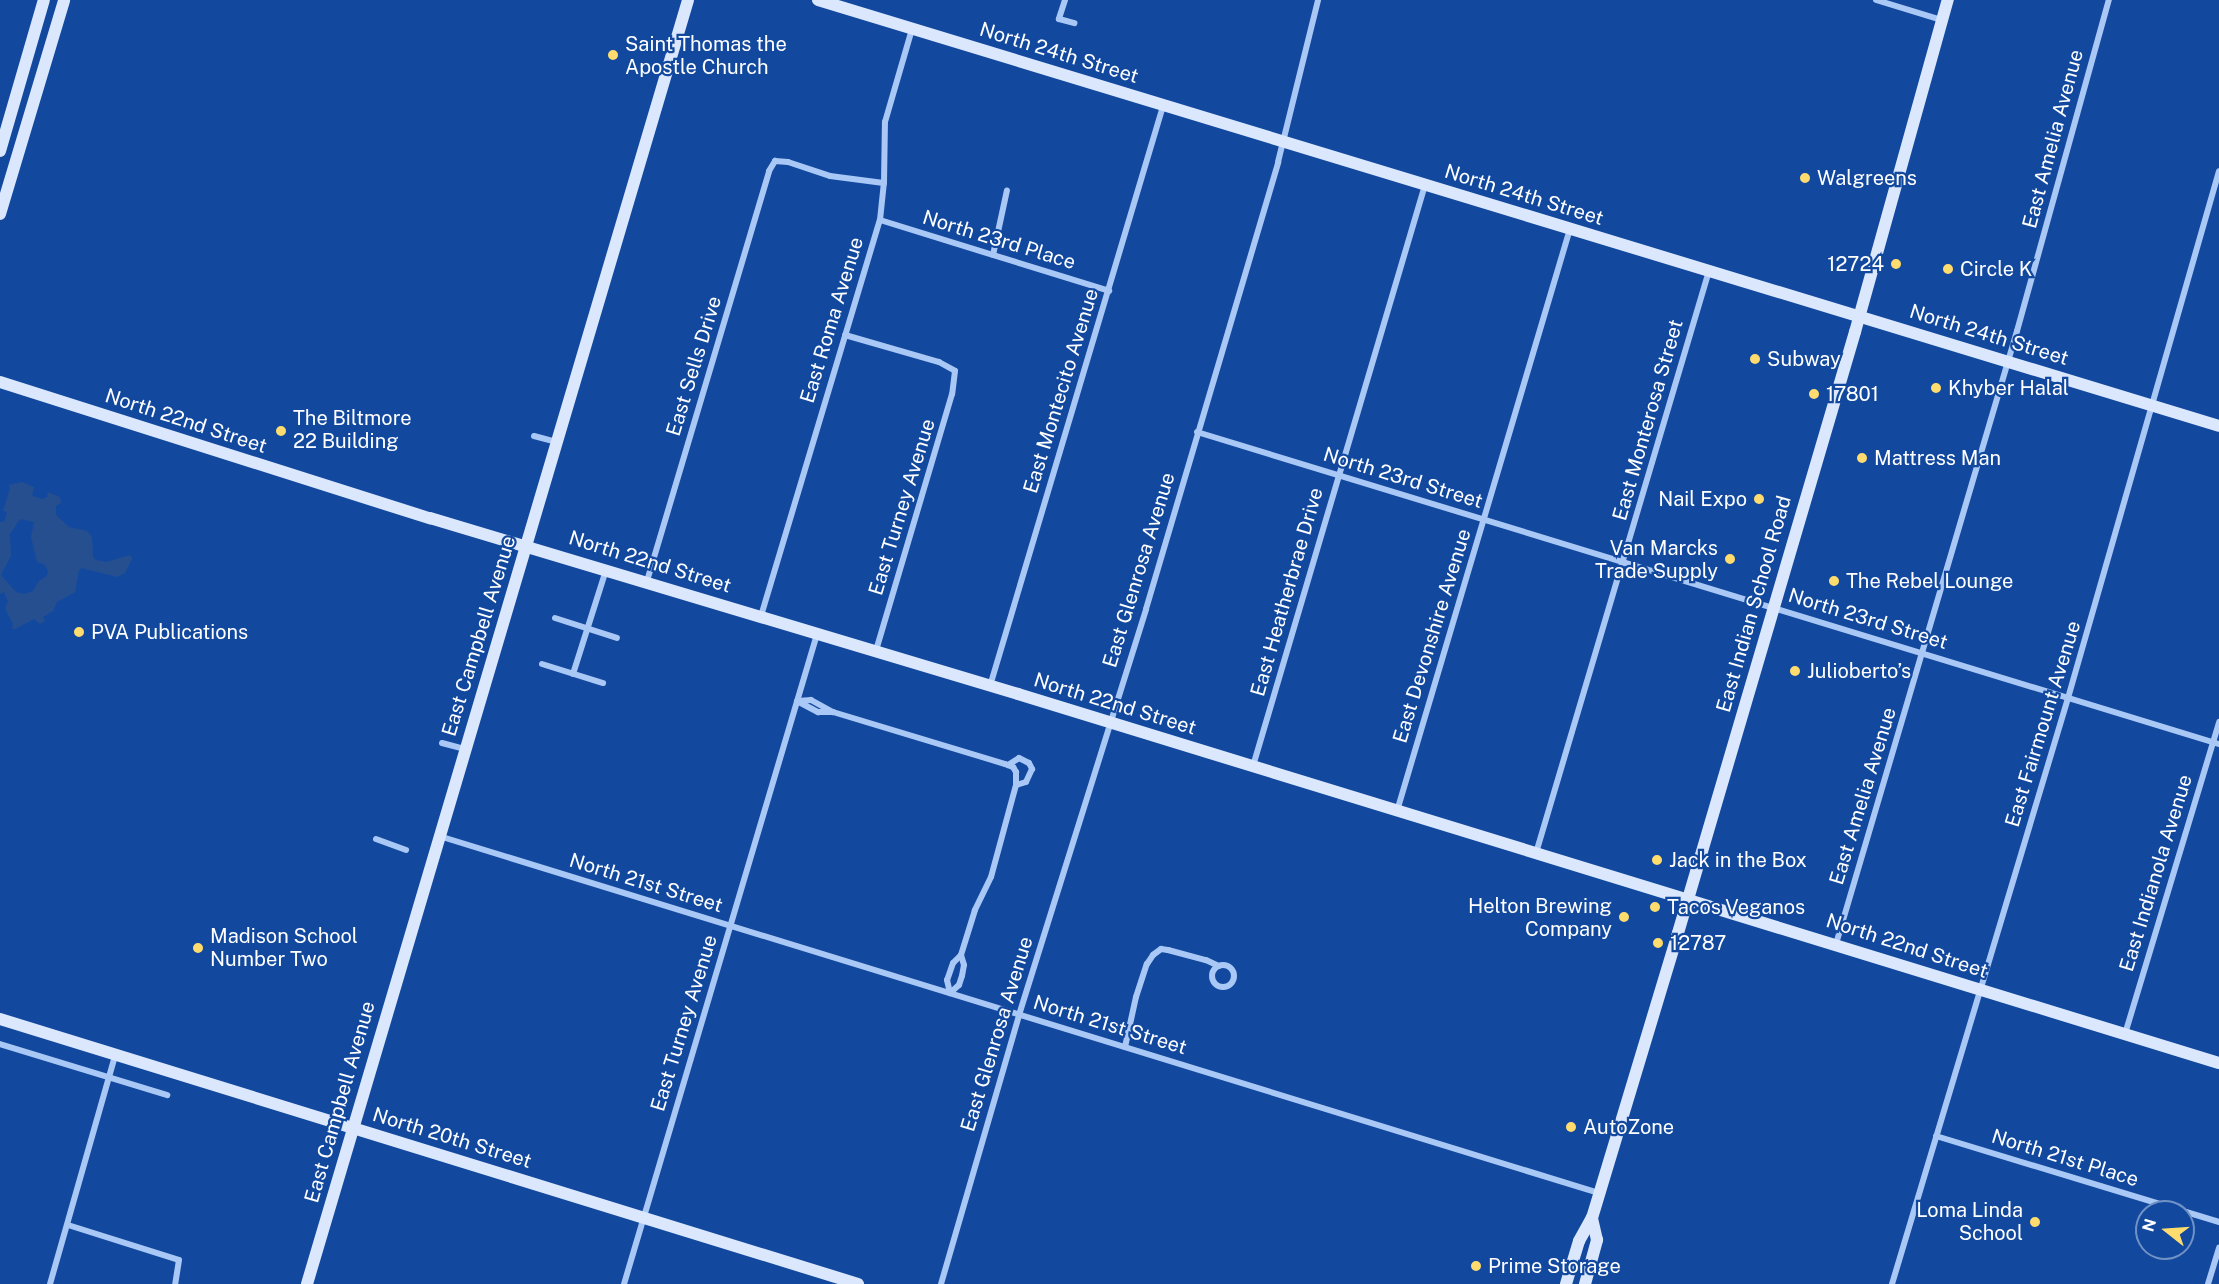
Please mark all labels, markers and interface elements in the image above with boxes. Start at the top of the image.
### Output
street label: North 24th Street [977,17,1141,89]
place label: Saint Thomas the Apostle Church [625,32,787,79]
street label: East Amelia Avenue [2018,47,2088,231]
marker: Saint Thomas the Apostle Church [606,48,620,62]
street label: North 24th Street [1442,159,1606,231]
place label: Walgreens [1817,166,1917,190]
marker: Walgreens [1798,171,1812,185]
street label: North 23rd Place [920,205,1078,275]
street label: East Roma Avenue [795,234,869,406]
place label: 12724 [1827,252,1884,276]
marker: 12724 [1889,257,1903,271]
place label: Circle K [1960,257,2033,281]
marker: Circle K [1941,262,1955,276]
street label: East Montecito Avenue [1018,286,1104,496]
street label: East Sells Drive [661,293,727,439]
street label: North 24th Street [1907,299,2071,371]
street label: East Monterosa Street [1608,317,1688,523]
place label: Subway [1767,347,1841,371]
marker: Subway [1748,352,1762,366]
place label: Khyber Halal [1948,376,2069,400]
marker: Khyber Halal [1929,381,1943,395]
place label: 17801 [1826,382,1879,406]
street label: North 22nd Street [102,384,270,458]
marker: 17801 [1807,387,1821,401]
place label: The Biltmore 22 Building [293,407,412,454]
street label: East Turney Avenue [864,416,940,598]
marker: The Biltmore 22 Building [274,424,288,438]
street label: North 23rd Street [1320,442,1486,514]
place label: Mattress Man [1874,446,2001,470]
marker: Mattress Man [1855,451,1869,465]
street label: East Glenrosa Avenue [1098,470,1180,670]
street label: East Heatherbrae Drive [1246,485,1328,699]
place label: Nail Expo [1658,487,1747,511]
marker: Nail Expo [1752,492,1766,506]
street label: East Indian School Road [1712,493,1796,715]
street label: North 22nd Street [566,526,734,598]
street label: East Devonshire Avenue [1388,526,1476,746]
street label: East Campbell Avenue [437,533,521,739]
place label: Van Marcks Trade Supply [1595,536,1718,583]
marker: Van Marcks Trade Supply [1723,552,1737,566]
place label: The Rebel Lounge [1846,569,2013,593]
marker: The Rebel Lounge [1827,574,1841,588]
street label: North 23rd Street [1785,583,1951,655]
street label: East Fairmount Avenue [2000,618,2086,830]
place label: PVA Publications [91,620,248,644]
marker: PVA Publications [72,625,86,639]
place label: Julioberto’s [1807,659,1911,683]
marker: Julioberto’s [1788,664,1802,678]
street label: North 22nd Street [1031,668,1199,740]
street label: East Amelia Avenue [1825,704,1901,888]
street label: East Indianola Avenue [2115,772,2197,974]
street label: North 21st Street [566,848,726,918]
place label: Jack in the Box [1669,848,1807,872]
marker: Jack in the Box [1650,853,1664,867]
place label: Helton Brewing Company [1468,894,1612,941]
place label: Tacos Veganos [1667,895,1806,919]
marker: Tacos Veganos [1648,900,1662,914]
street label: North 22nd Street [1823,909,1991,983]
marker: Helton Brewing Company [1617,910,1631,924]
place label: Madison School Number Two [210,924,358,971]
place label: 12787 [1670,931,1726,955]
street label: East Turney Avenue [646,932,722,1114]
street label: East Glenrosa Avenue [956,934,1038,1134]
marker: 12787 [1651,936,1665,950]
marker: Madison School Number Two [191,941,205,955]
street label: North 21st Street [1030,990,1190,1060]
street label: East Campbell Avenue [300,999,380,1205]
street label: North 20th Street [370,1102,534,1174]
place label: AutoZone [1583,1115,1674,1139]
marker: AutoZone [1564,1120,1578,1134]
street label: North 21st Place [1989,1124,2141,1192]
place label: Loma Linda School [1916,1198,2023,1245]
north arrow [2135,1200,2195,1260]
marker: Loma Linda School [2028,1215,2042,1229]
text: N [2138,1216,2160,1234]
place label: Prime Storage [1488,1254,1621,1278]
marker: Prime Storage [1469,1259,1483,1273]

